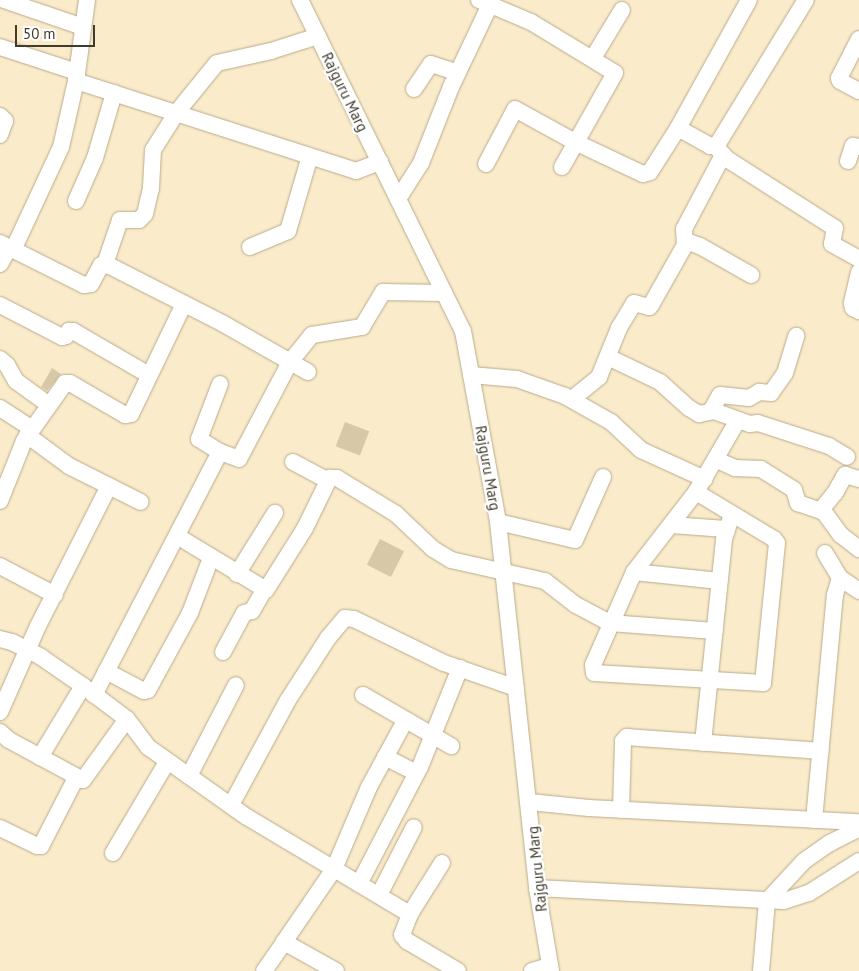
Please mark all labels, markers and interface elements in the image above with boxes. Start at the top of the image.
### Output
scale bar [18,15,98,47]
text: 50 m [23,24,56,43]
street label: Rajguru Marg [318,49,372,135]
street label: Rajguru Marg [472,424,504,512]
street label: Rajguru Marg [524,825,550,913]

